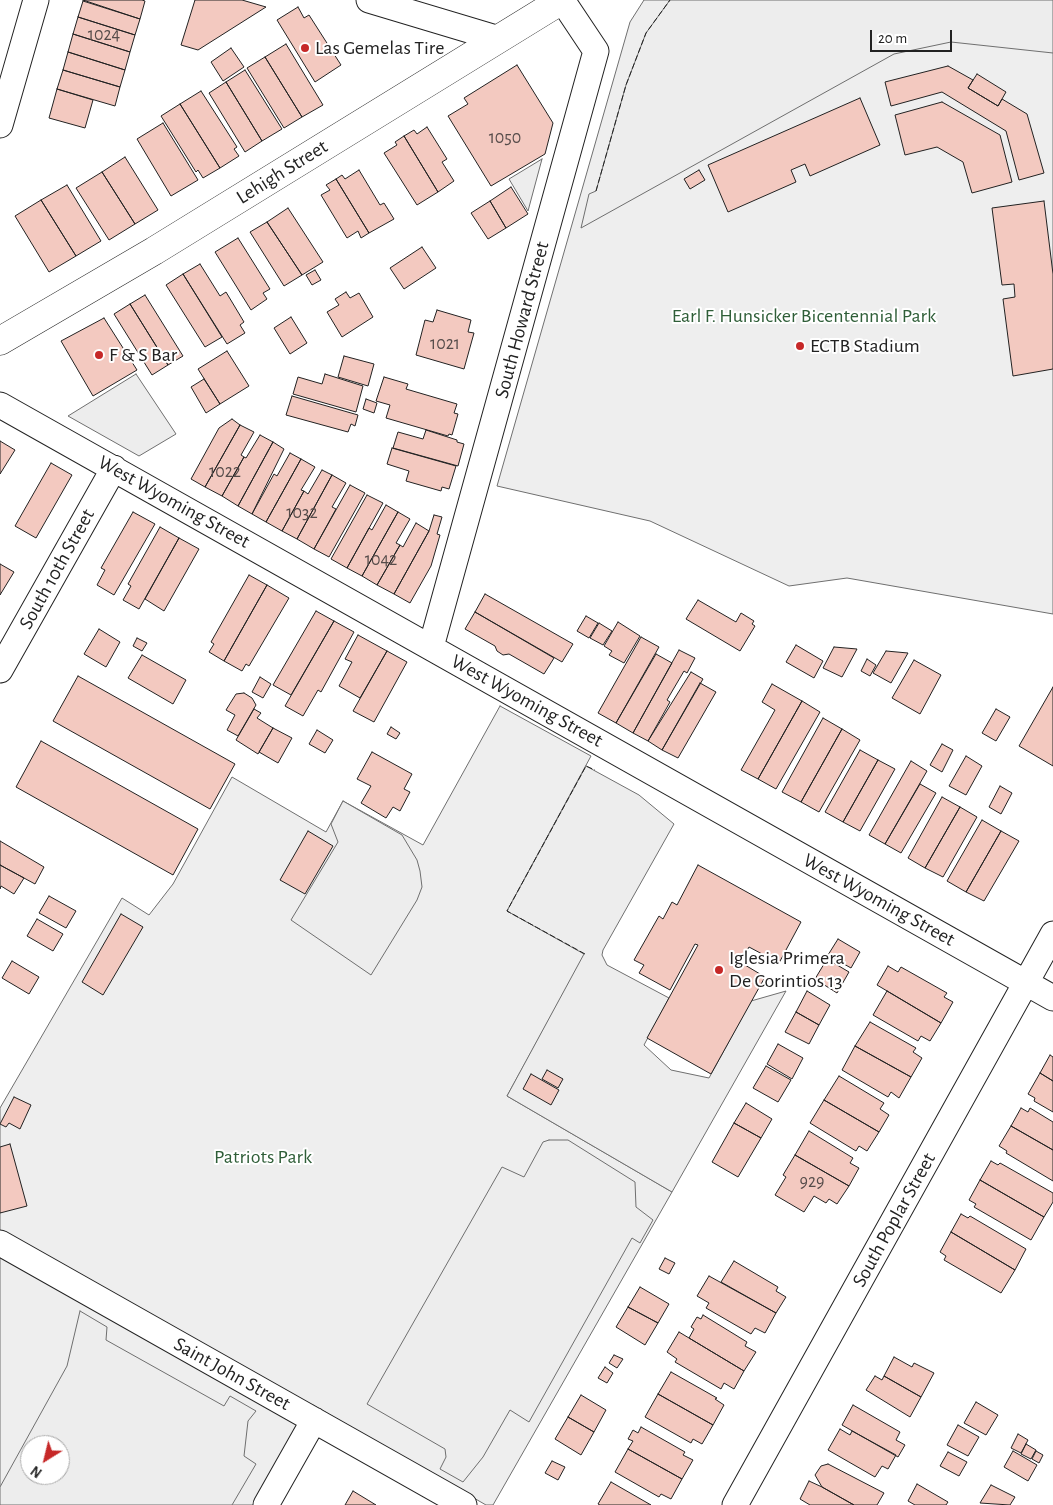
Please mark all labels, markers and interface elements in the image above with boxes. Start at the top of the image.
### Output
scale bar [873,20,956,52]
house number: 1024 [88,24,120,46]
text: 20 m [878,31,907,46]
place label: Las Gemelas Tire [315,36,444,60]
marker: Las Gemelas Tire [299,42,311,54]
house number: 1050 [489,127,521,149]
street label: Lehigh Street [232,135,332,209]
street label: South Howard Street [490,239,554,401]
park label: Earl F. Hunsicker Bicentennial Park [672,304,936,328]
house number: 1021 [430,333,460,355]
place label: ECTB Stadium [810,334,920,358]
marker: ECTB Stadium [794,340,806,352]
place label: F & S Bar [109,343,177,367]
marker: F & S Bar [93,349,105,361]
street label: West Wyoming Street [94,450,254,554]
house number: 1022 [209,461,241,483]
house number: 1032 [286,502,318,524]
street label: South 10th Street [14,505,100,633]
house number: 1042 [365,549,397,571]
street label: West Wyoming Street [447,649,607,753]
street label: West Wyoming Street [799,848,959,952]
place label: Iglesia Primera De Corintios 13 [729,946,845,993]
marker: Iglesia Primera De Corintios 13 [713,964,725,976]
park label: Patriots Park [214,1145,312,1169]
street label: South Poplar Street [847,1149,941,1291]
house number: 929 [799,1171,825,1193]
street label: Saint John Street [169,1332,295,1416]
north arrow [20,1435,70,1485]
text: N [29,1463,45,1480]

